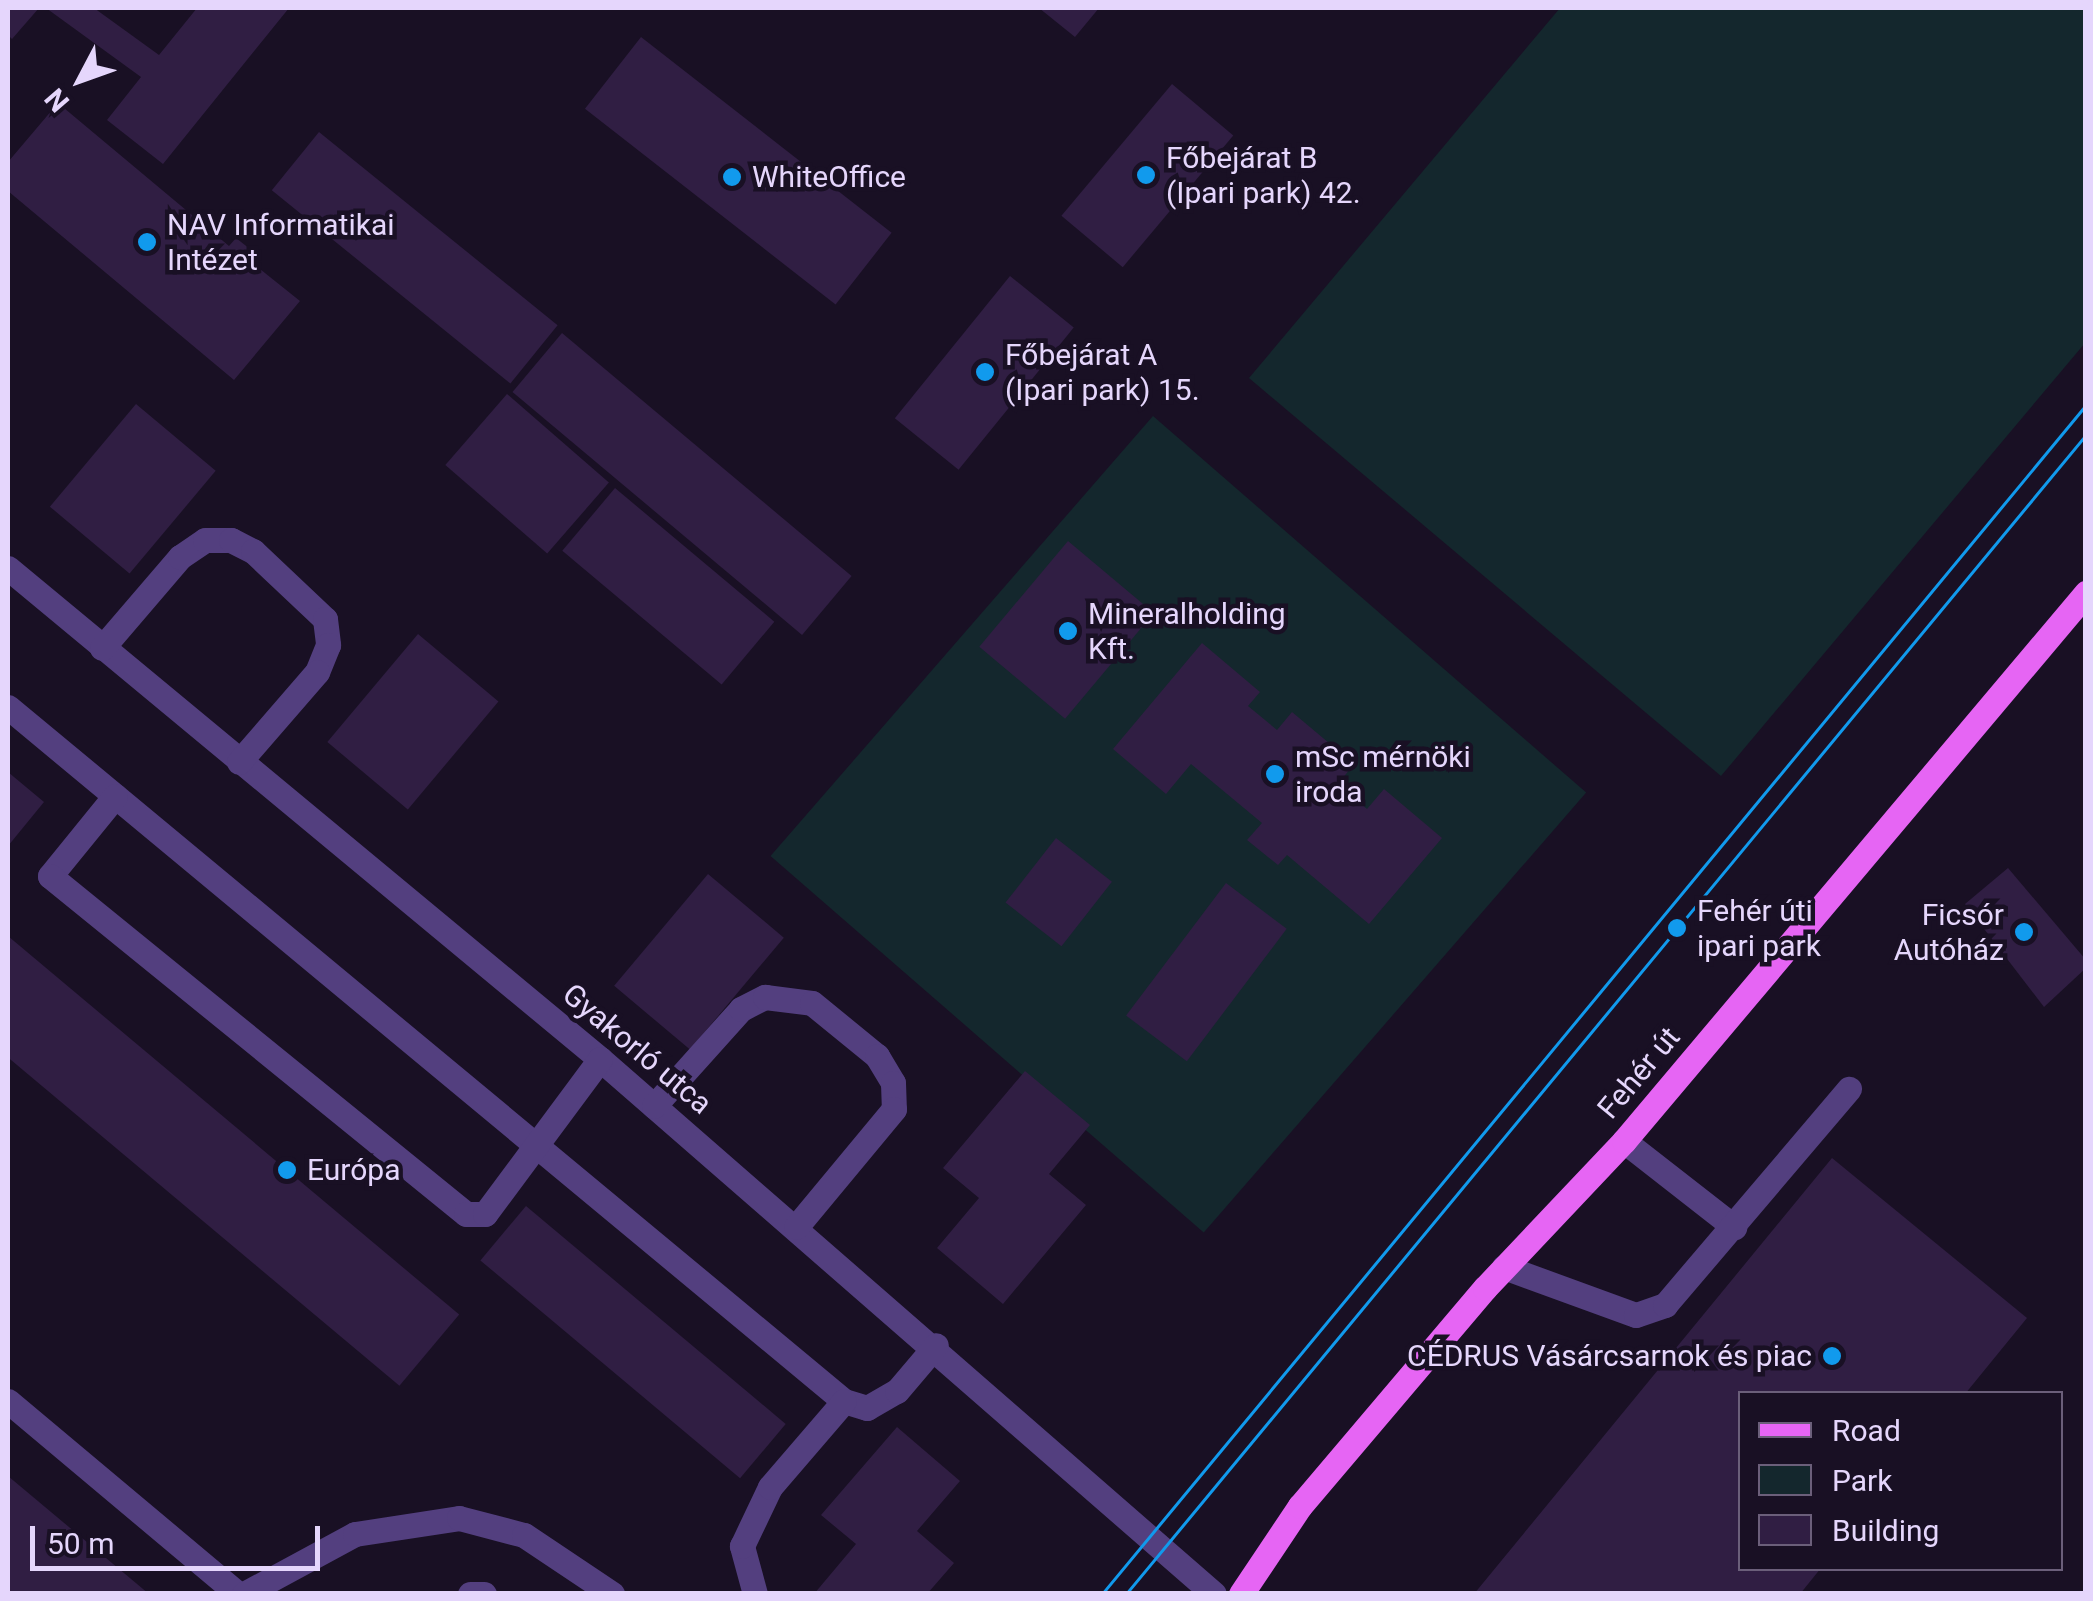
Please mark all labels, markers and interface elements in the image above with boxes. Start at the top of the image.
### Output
north arrow [30,30,130,130]
text: N [38,82,76,118]
place label: Főbejárat B (Ipari park) 42. [1166,140,1361,210]
place label: WhiteOffice [752,159,906,195]
marker: Főbejárat B (Ipari park) 42. [1135,164,1157,186]
marker: WhiteOffice [721,166,743,188]
place label: NAV Informatikai Intézet [167,207,394,278]
marker: NAV Informatikai Intézet [136,231,158,253]
place label: Főbejárat A (Ipari park) 15. [1005,337,1200,408]
marker: Főbejárat A (Ipari park) 15. [974,361,996,383]
place label: Mineralholding Kft. [1088,596,1286,666]
marker: Mineralholding Kft. [1057,620,1079,642]
place label: mSc mérnöki iroda [1295,739,1471,810]
marker: mSc mérnöki iroda [1264,763,1286,785]
place label: Fehér úti ipari park [1697,893,1821,964]
place label: Ficsór Autóház [1894,897,2004,968]
marker: Fehér úti ipari park [1666,917,1688,939]
marker: Ficsór Autóház [2013,921,2035,943]
street label: Gyakorló utca [555,976,719,1122]
street label: Fehér út [1590,1020,1688,1126]
place label: Európa [307,1152,400,1188]
marker: Európa [276,1159,298,1181]
place label: CÉDRUS Vásárcsarnok és piac [1407,1338,1812,1374]
marker: CÉDRUS Vásárcsarnok és piac [1821,1345,1843,1367]
legend [1738,1391,2063,1571]
text: Road [1832,1413,1901,1448]
text: Park [1832,1463,1892,1498]
scale bar [35,1506,325,1568]
text: Building [1832,1513,1939,1548]
text: 50 m [47,1526,114,1561]

